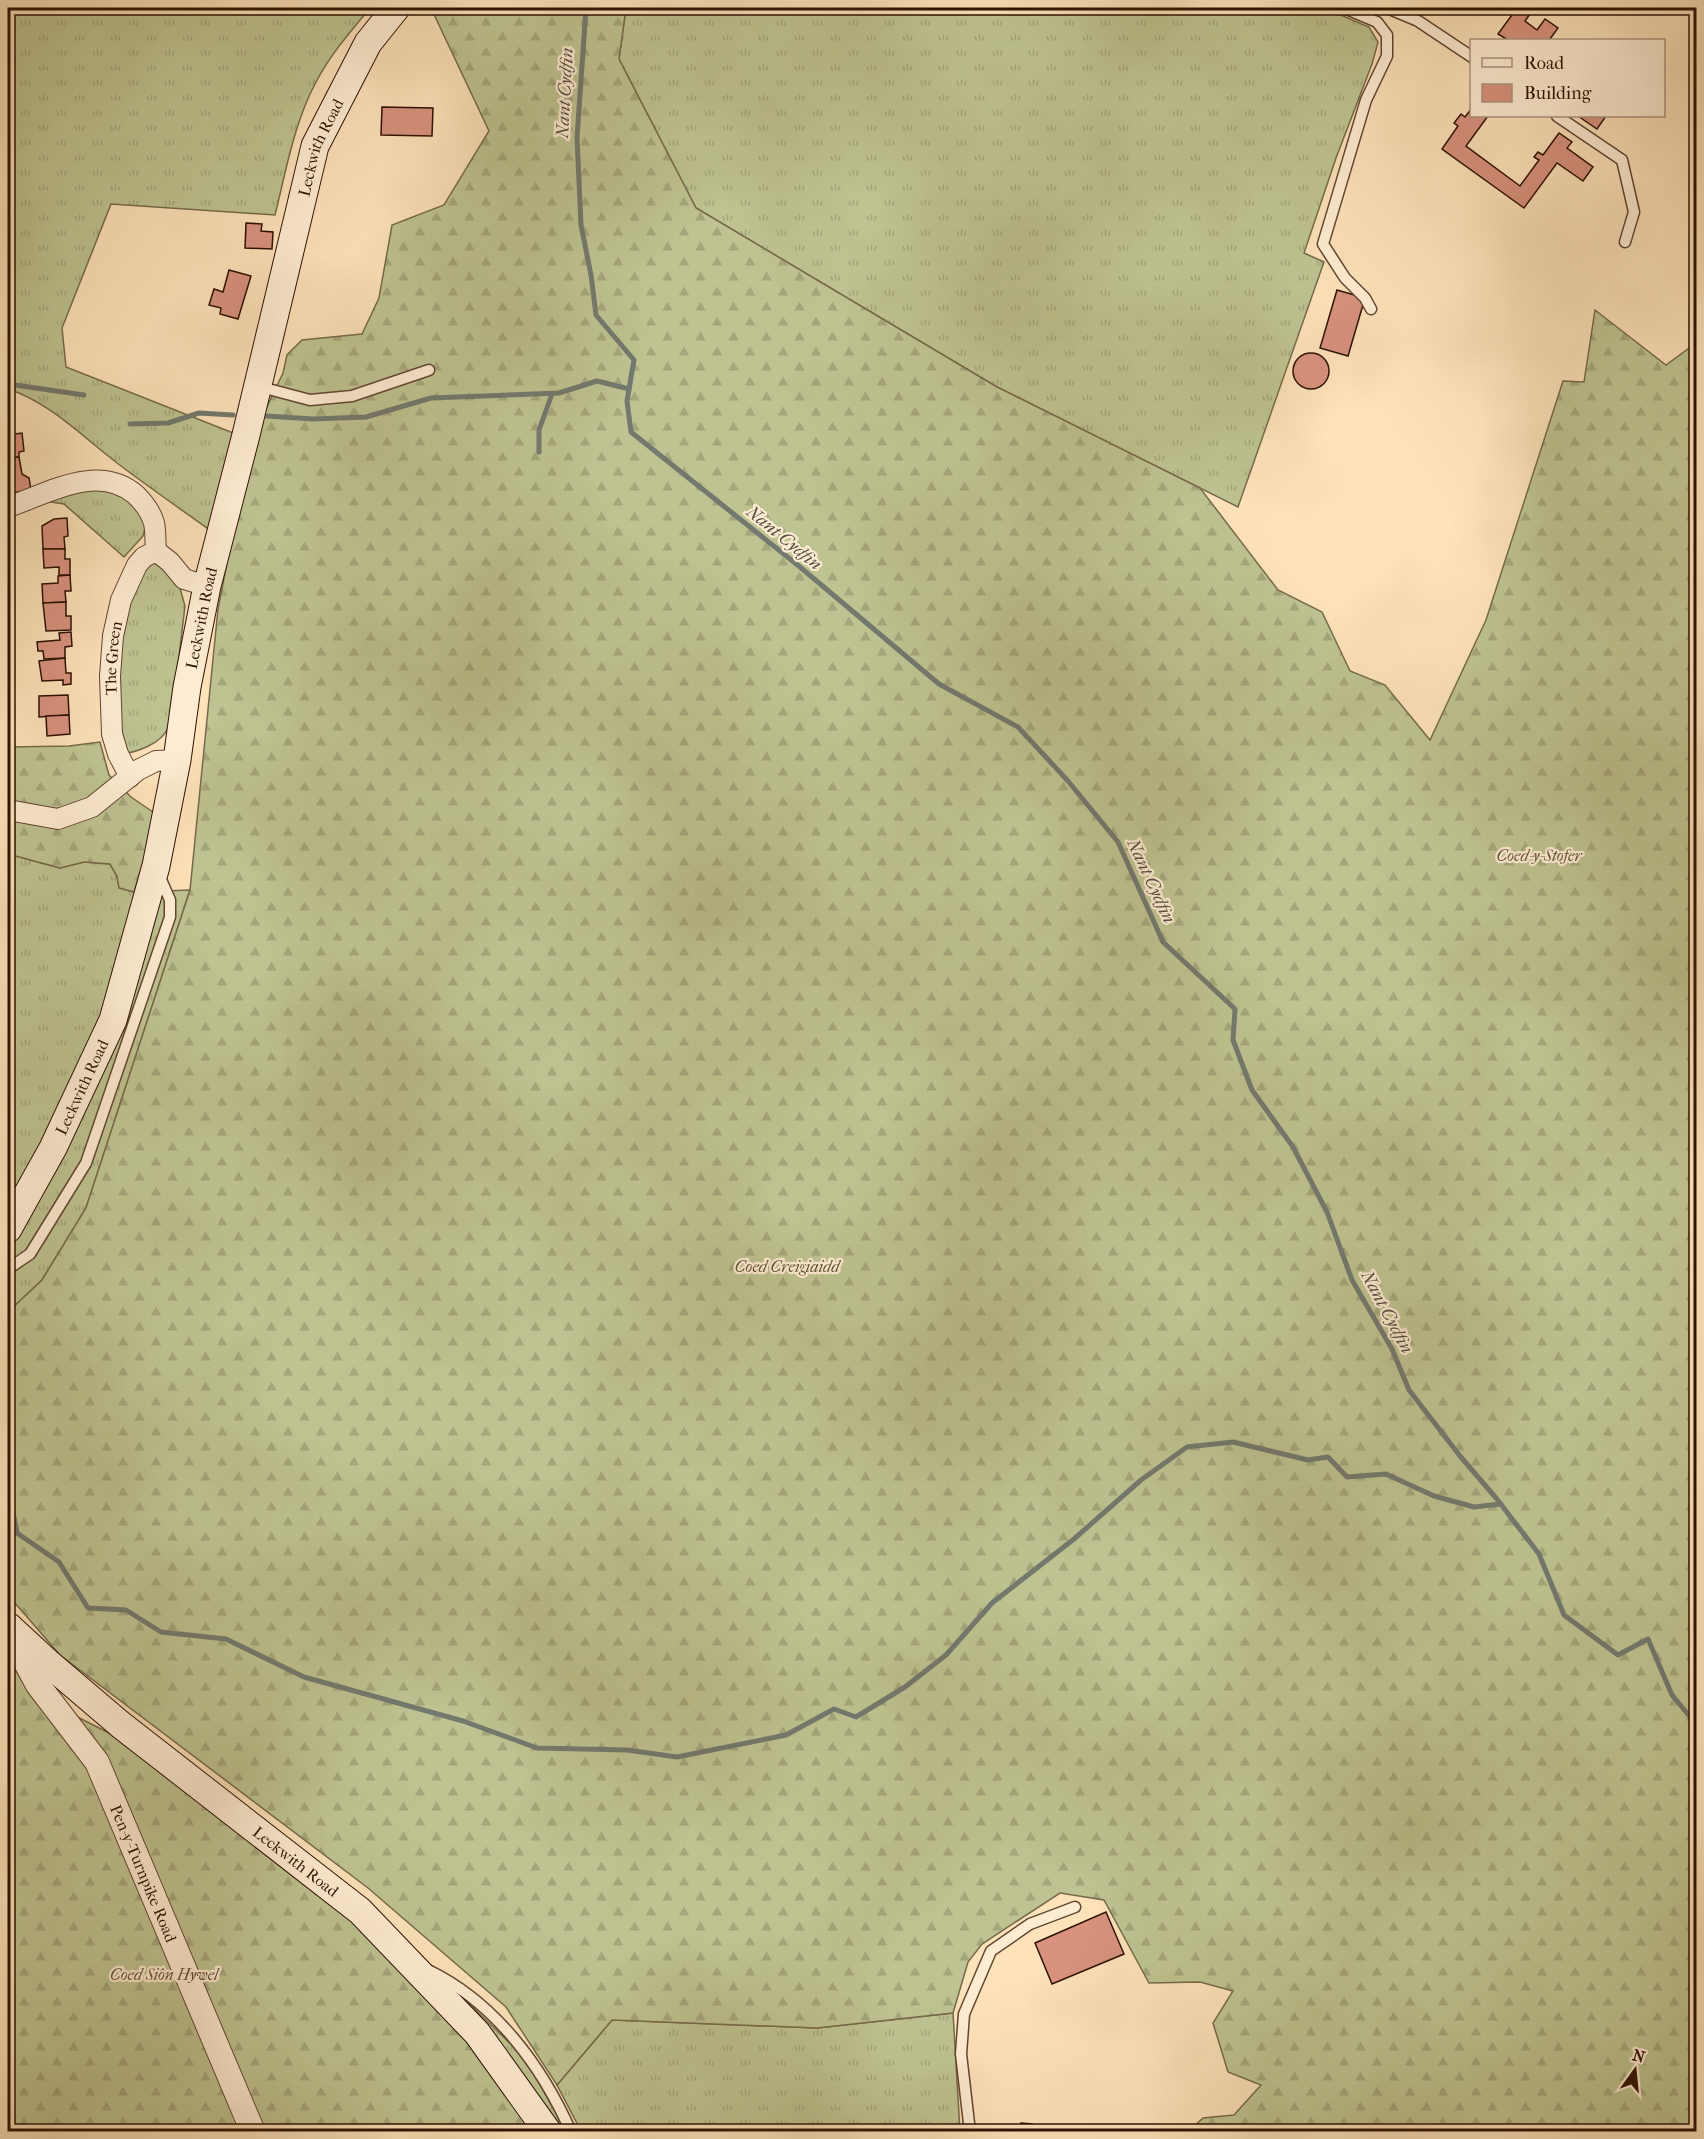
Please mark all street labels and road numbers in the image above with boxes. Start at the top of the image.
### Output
street label: Leckwith Road [294,95,347,198]
street label: Leckwith Road [181,565,221,670]
street label: The Green [100,618,126,695]
street label: Leckwith Road [51,1036,112,1138]
street label: Pen-y-Turnpike Road [107,1802,181,1945]
street label: Leckwith Road [249,1822,343,1901]

